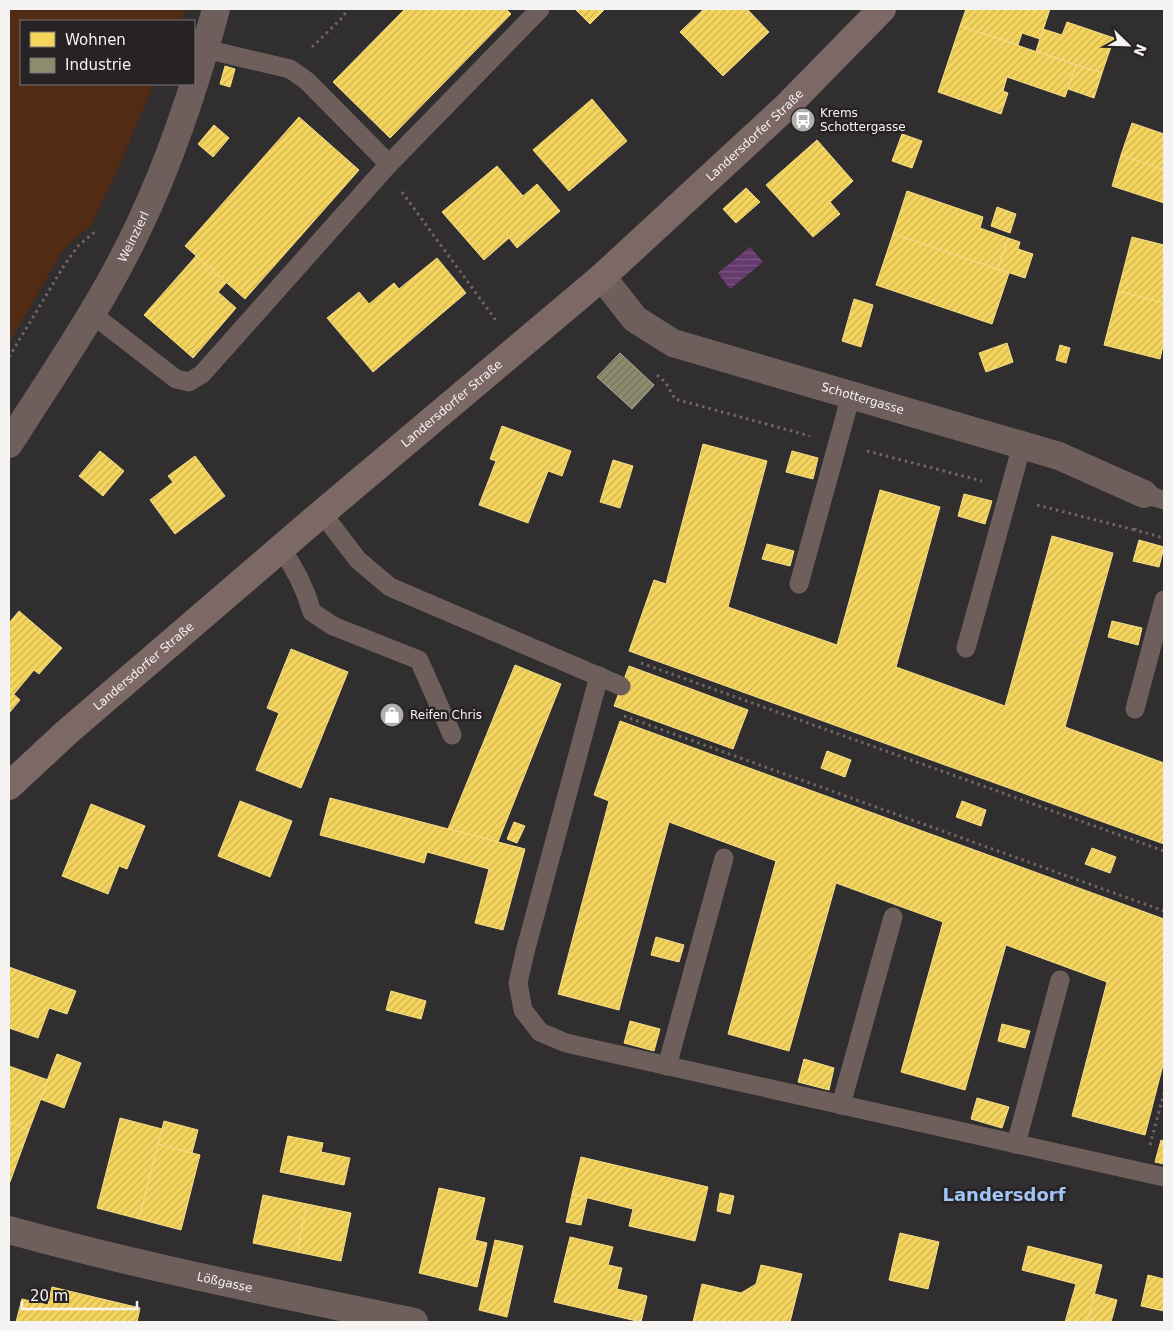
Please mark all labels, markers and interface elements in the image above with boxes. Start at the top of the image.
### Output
legend [20,20,195,85]
north arrow [1103,20,1153,70]
text: Wohnen [65,31,126,49]
text: N [1130,42,1150,59]
text: Industrie [65,56,131,74]
street label: Landersdorfer Straße [703,87,806,184]
place label: Krems Schottergasse [820,106,906,134]
bus stop icon: Krems Schottergasse [790,107,816,133]
street label: Weinzierl [115,209,152,265]
street label: Landersdorfer Straße [398,357,505,450]
street label: Schottergasse [820,380,906,417]
street label: Landersdorfer Straße [90,619,196,713]
shop icon: Reifen Chris [379,702,405,728]
place label: Reifen Chris [410,708,482,722]
district label: Landersdorf [942,1184,1066,1205]
street label: Lößgasse [196,1270,254,1295]
scale bar [22,1278,138,1310]
text: 20 m [30,1287,68,1305]

